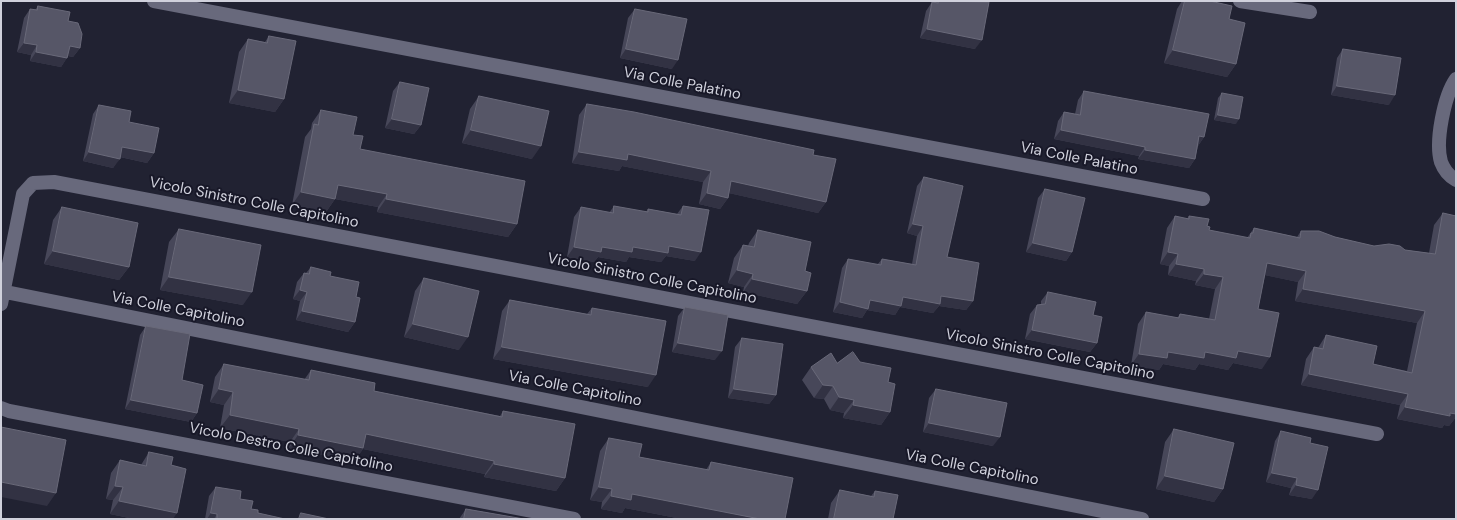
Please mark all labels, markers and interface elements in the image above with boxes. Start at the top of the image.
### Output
street label: Via Colle Palatino [622,64,742,104]
street label: Via Colle Palatino [1019,139,1139,179]
street label: Vicolo Sinistro Colle Capitolino [148,174,360,232]
street label: Vicolo Sinistro Colle Capitolino [546,250,758,308]
street label: Via Colle Capitolino [110,288,246,332]
street label: Vicolo Sinistro Colle Capitolino [944,326,1156,384]
street label: Via Colle Capitolino [507,367,643,411]
street label: Vicolo Destro Colle Capitolino [188,419,394,477]
street label: Via Colle Capitolino [904,446,1040,490]

